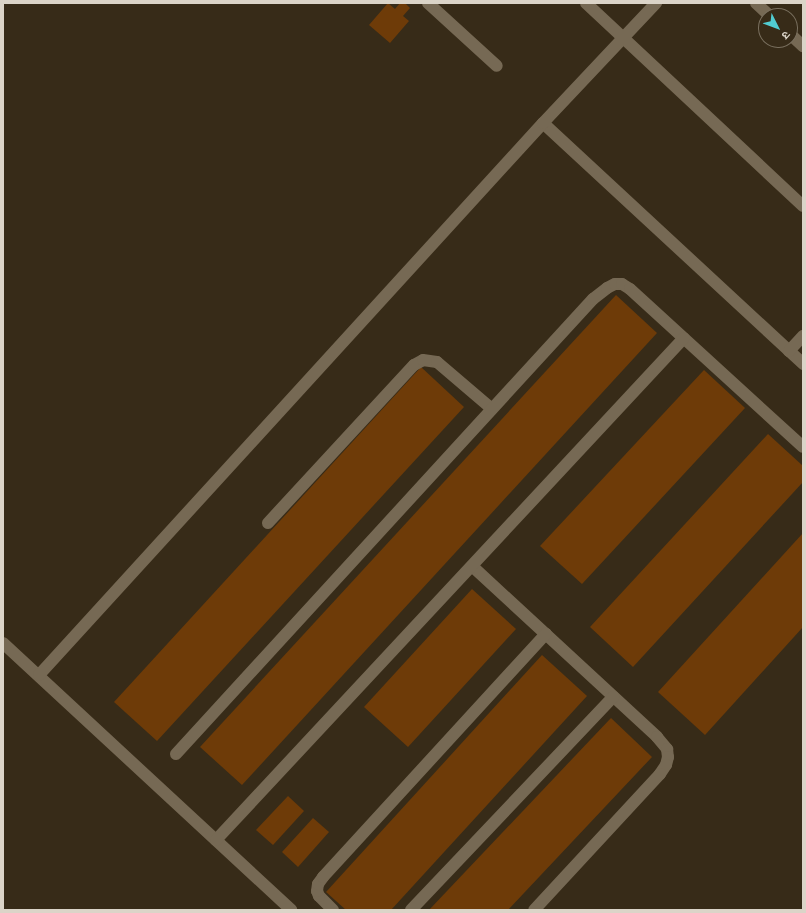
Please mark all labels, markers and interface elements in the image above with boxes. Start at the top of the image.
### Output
north arrow [758,8,798,48]
text: उ [779,28,794,42]

